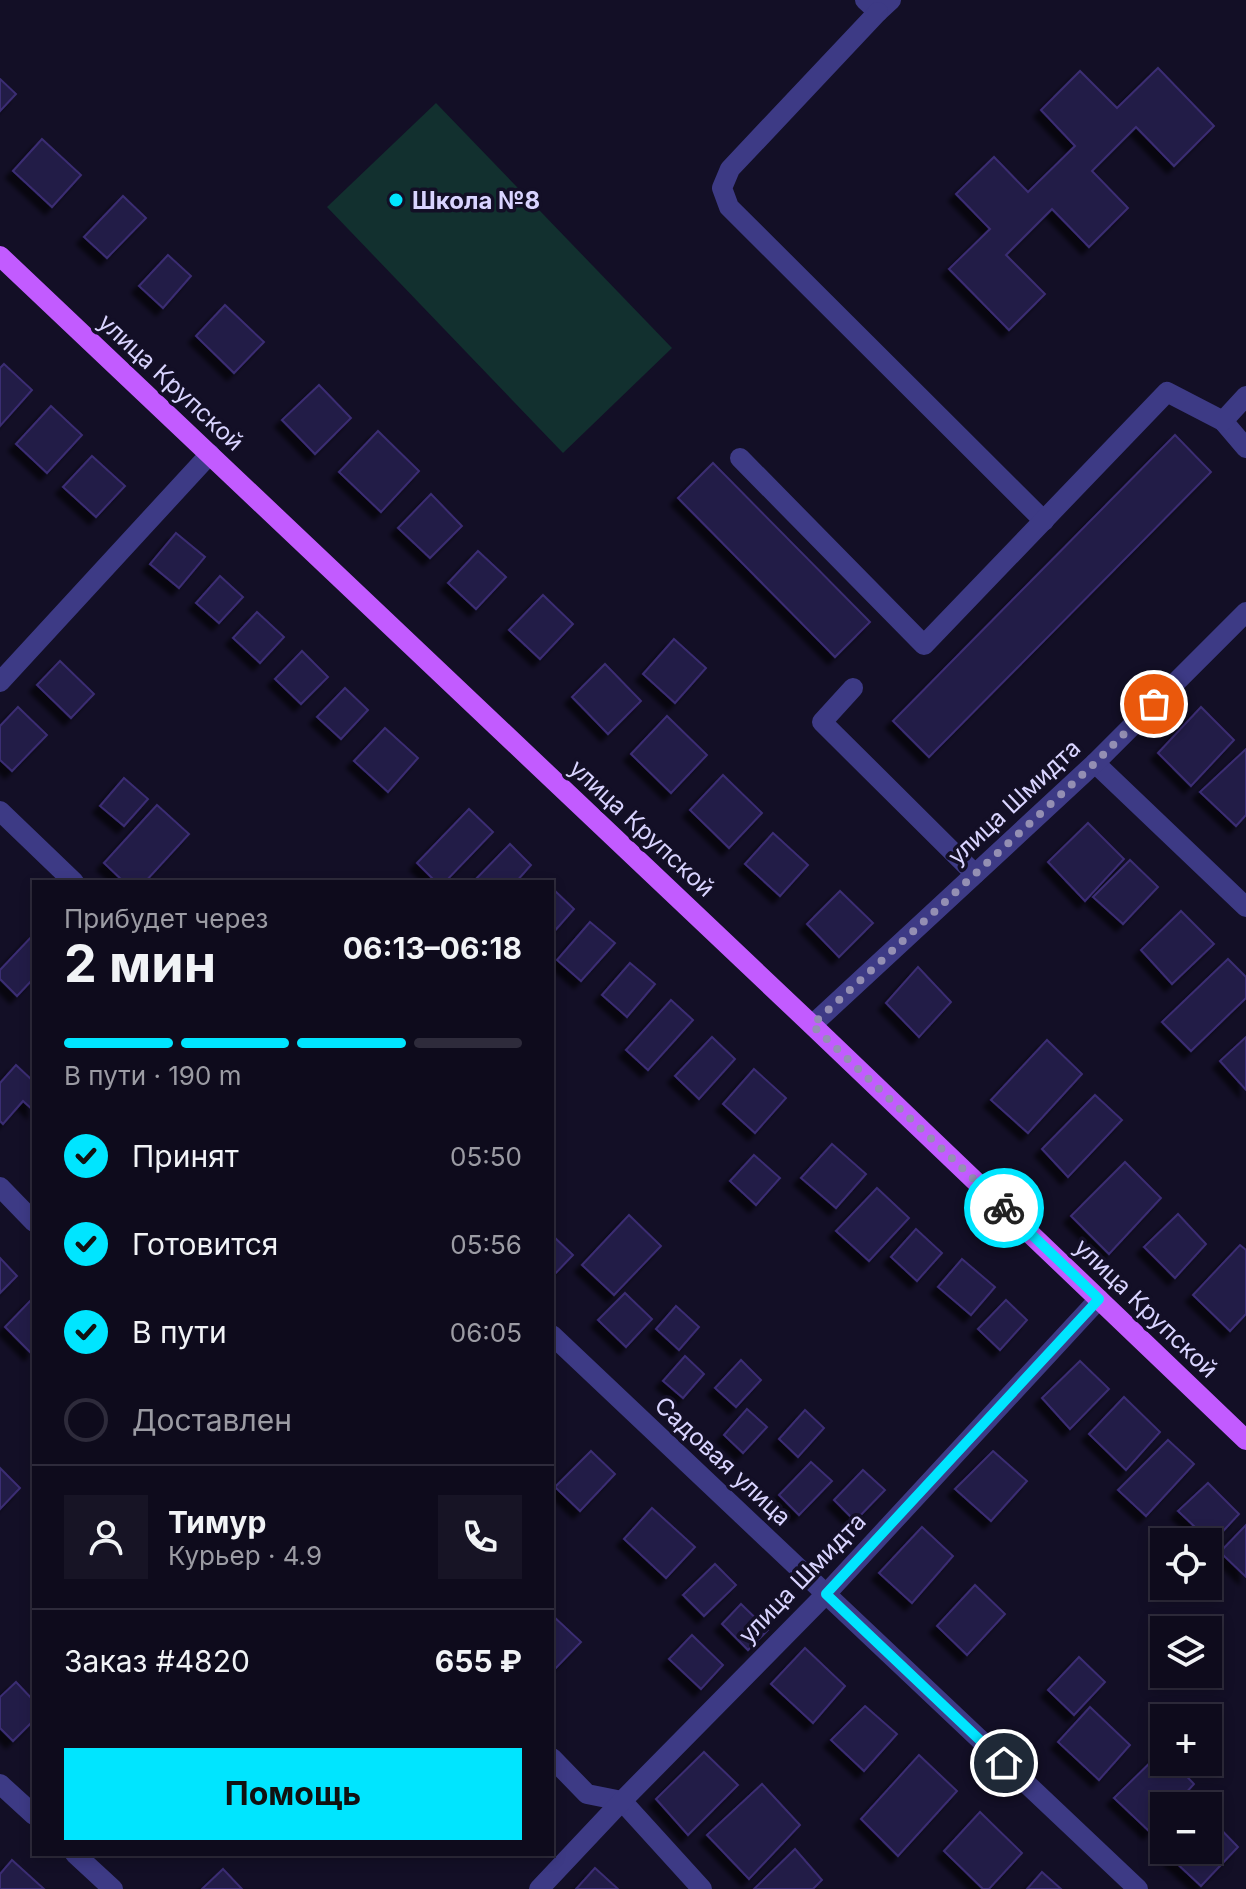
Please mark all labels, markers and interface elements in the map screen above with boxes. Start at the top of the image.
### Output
place label: Школа №8 [412,186,540,215]
marker: Школа №8 [387,191,405,209]
street label: улица Крупской [92,307,250,457]
pin [1120,670,1188,738]
icon: bag [1132,682,1176,726]
street label: улица Шмидта [942,733,1086,871]
street label: улица Крупской [563,753,721,903]
text: Прибудет через [64,903,268,934]
text: 06:13–06:18 [343,930,522,966]
text: 2 мин [64,932,216,995]
text: В пути · 190 m [64,1060,241,1091]
icon: check [64,1134,108,1178]
text: Принят [132,1138,239,1174]
text: 05:50 [450,1141,522,1172]
courier [964,1168,1044,1248]
icon: bike [982,1186,1026,1230]
icon: check [64,1222,108,1266]
text: Готовится [132,1226,278,1262]
text: 05:56 [450,1229,522,1260]
street label: улица Крупской [1068,1232,1224,1384]
icon: check [64,1310,108,1354]
text: В пути [132,1314,227,1350]
text: 06:05 [450,1317,522,1348]
street label: Садовая улица [649,1390,797,1532]
text: Доставлен [132,1402,292,1438]
button: person [64,1495,148,1579]
button: phone [438,1495,522,1579]
text: Тимур [168,1504,266,1540]
street label: улица Шмидта [732,1507,872,1649]
map controls [1150,1528,1222,1864]
button: locate [1150,1528,1222,1600]
text: Курьер · 4.9 [168,1540,322,1571]
button: layers [1150,1616,1222,1688]
text: Заказ #4820 [64,1643,250,1679]
text: 655 ₽ [435,1643,522,1679]
button: + [1150,1704,1222,1776]
pin [970,1729,1038,1797]
icon: home [982,1741,1026,1785]
button: Помощь [64,1748,522,1840]
button: − [1150,1792,1222,1864]

